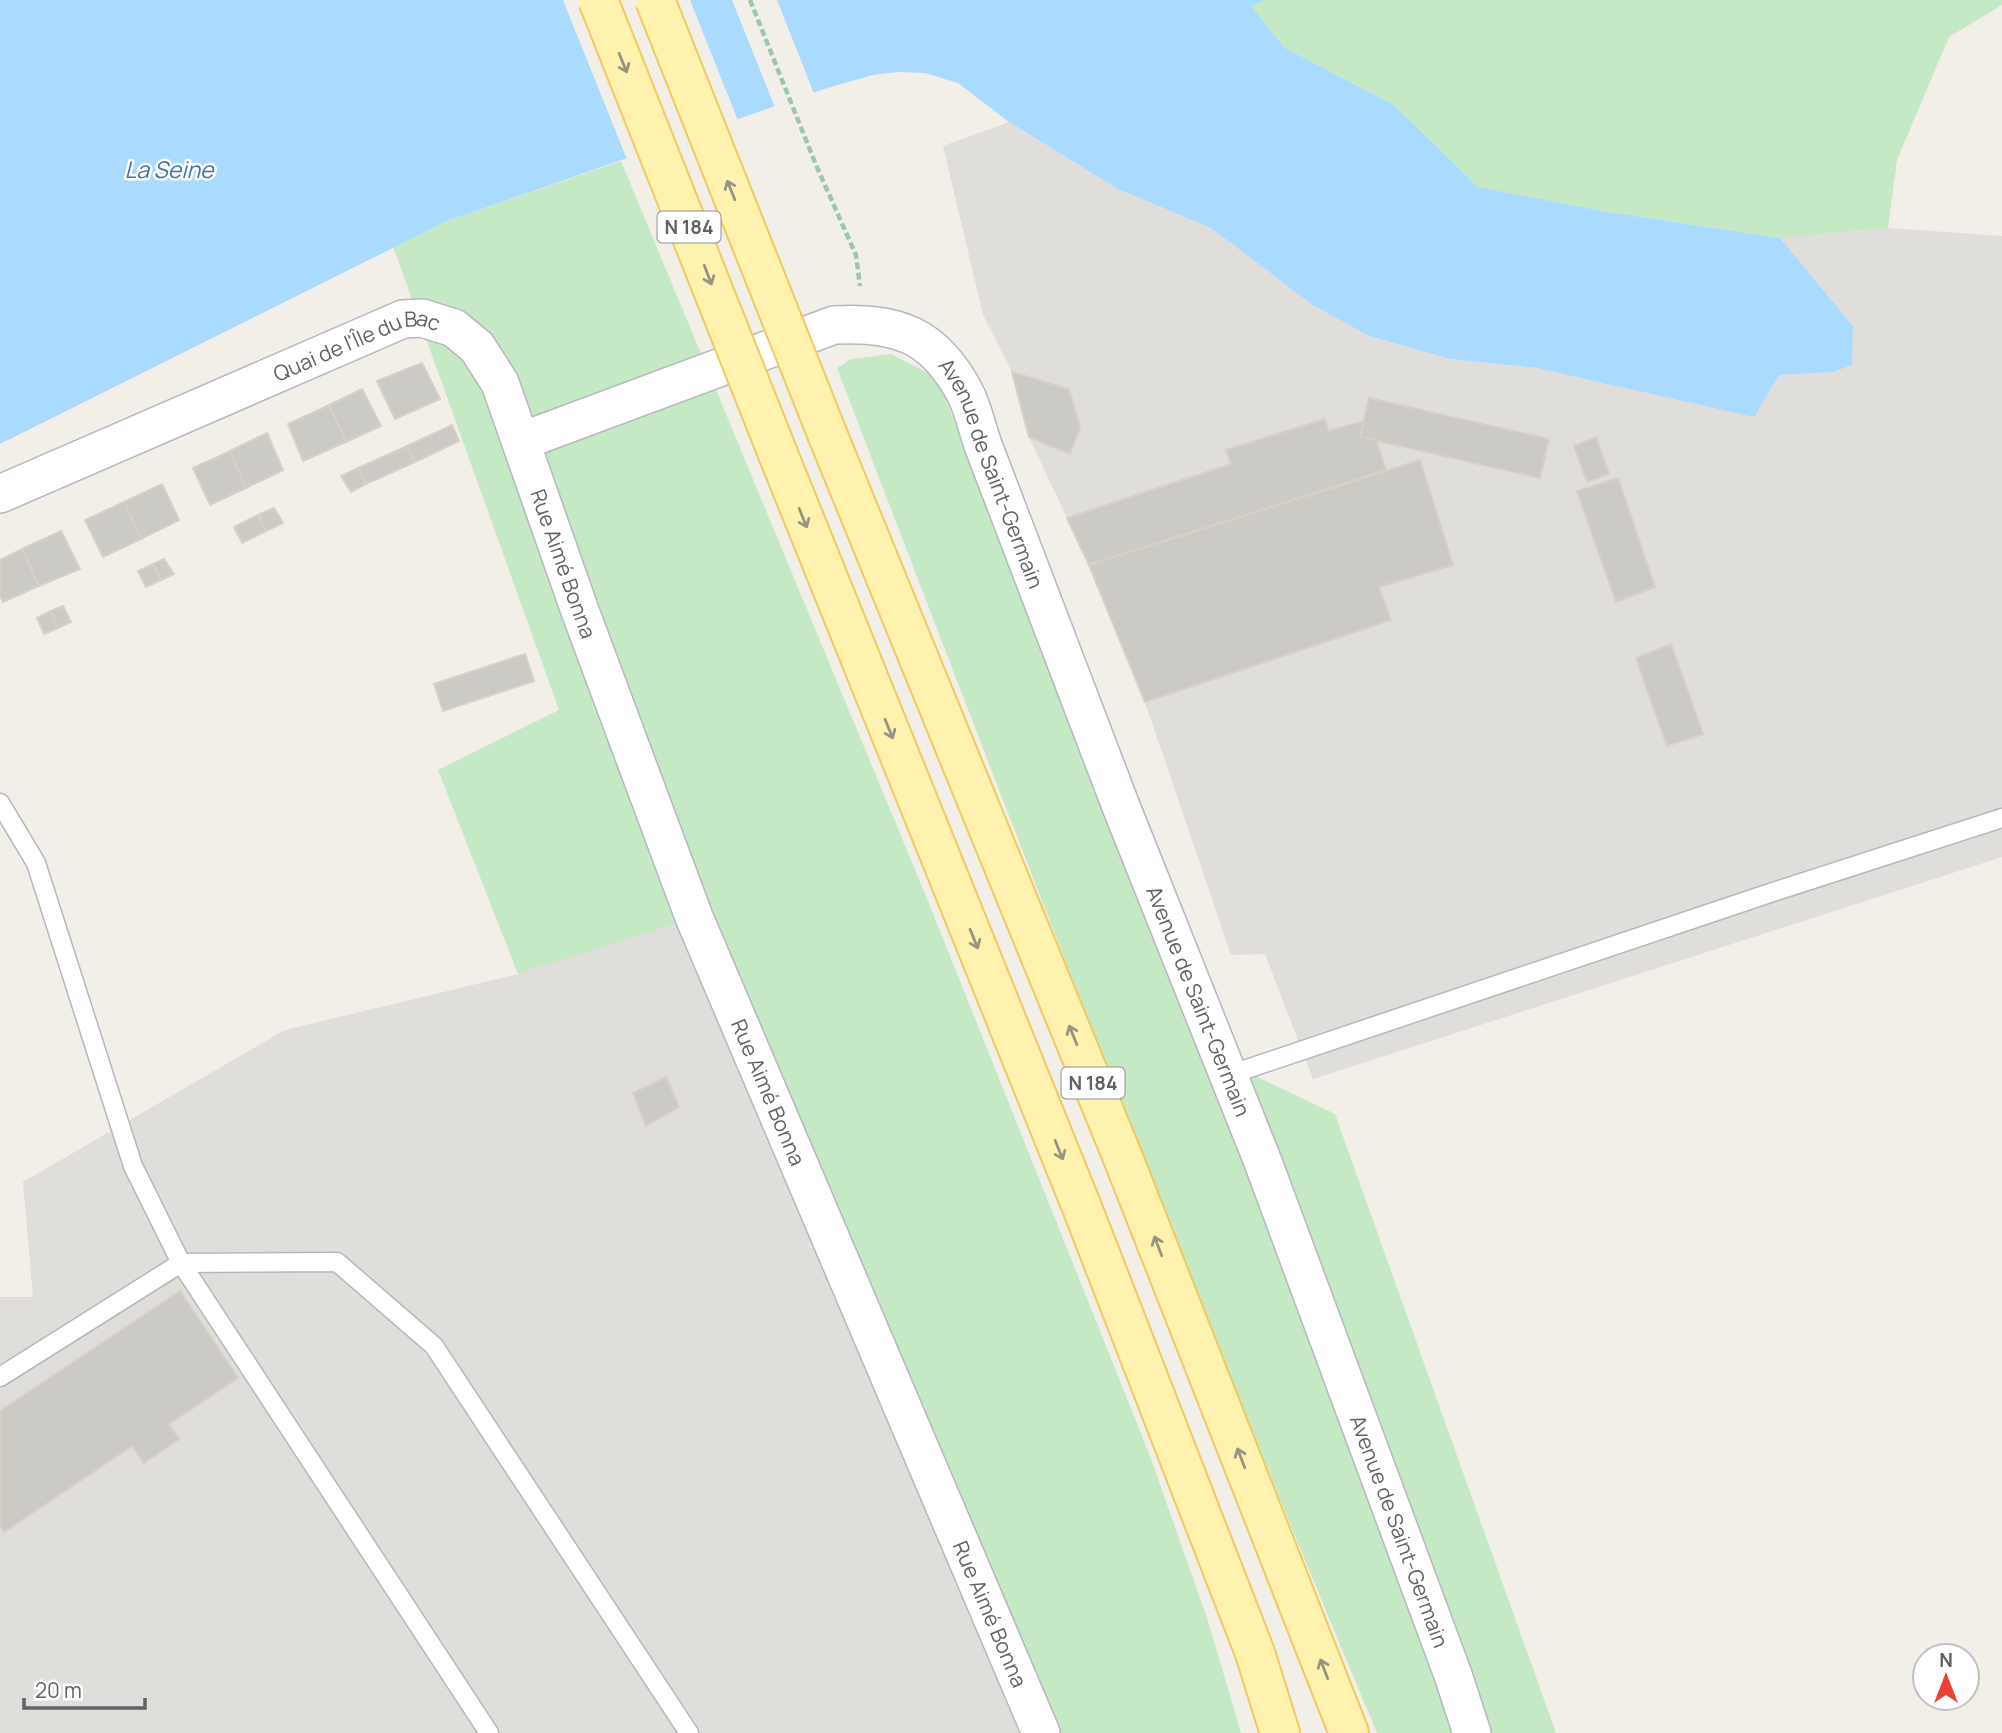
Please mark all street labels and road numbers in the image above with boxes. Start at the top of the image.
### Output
road number: N 184 [658,212,720,243]
street label: Quai de l'Île du Bac [269,303,444,388]
street label: Avenue de Saint-Germain [933,352,1050,592]
street label: Rue Aimé Bonna [524,485,603,642]
street label: Avenue de Saint-Germain [1140,882,1257,1120]
street label: Rue Aimé Bonna [725,1015,812,1170]
road number: N 184 [1062,1068,1124,1098]
street label: Avenue de Saint-Germain [1344,1411,1456,1651]
street label: Rue Aimé Bonna [947,1536,1034,1692]

